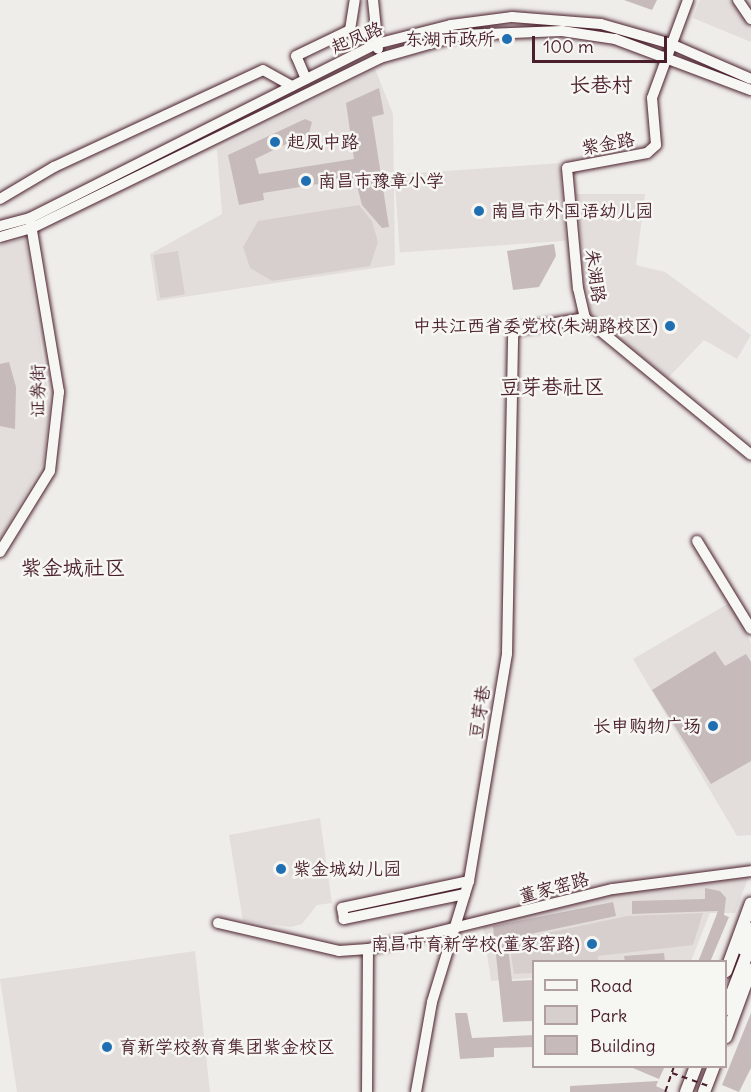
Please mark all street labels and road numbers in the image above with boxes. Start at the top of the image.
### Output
street label: 起凤路 [328,18,386,58]
street label: 紫金路 [580,129,636,159]
street label: 朱湖路 [581,248,609,304]
street label: 证券街 [27,364,49,418]
street label: 豆芽巷 [465,684,495,740]
street label: 董家窑路 [516,868,592,908]

